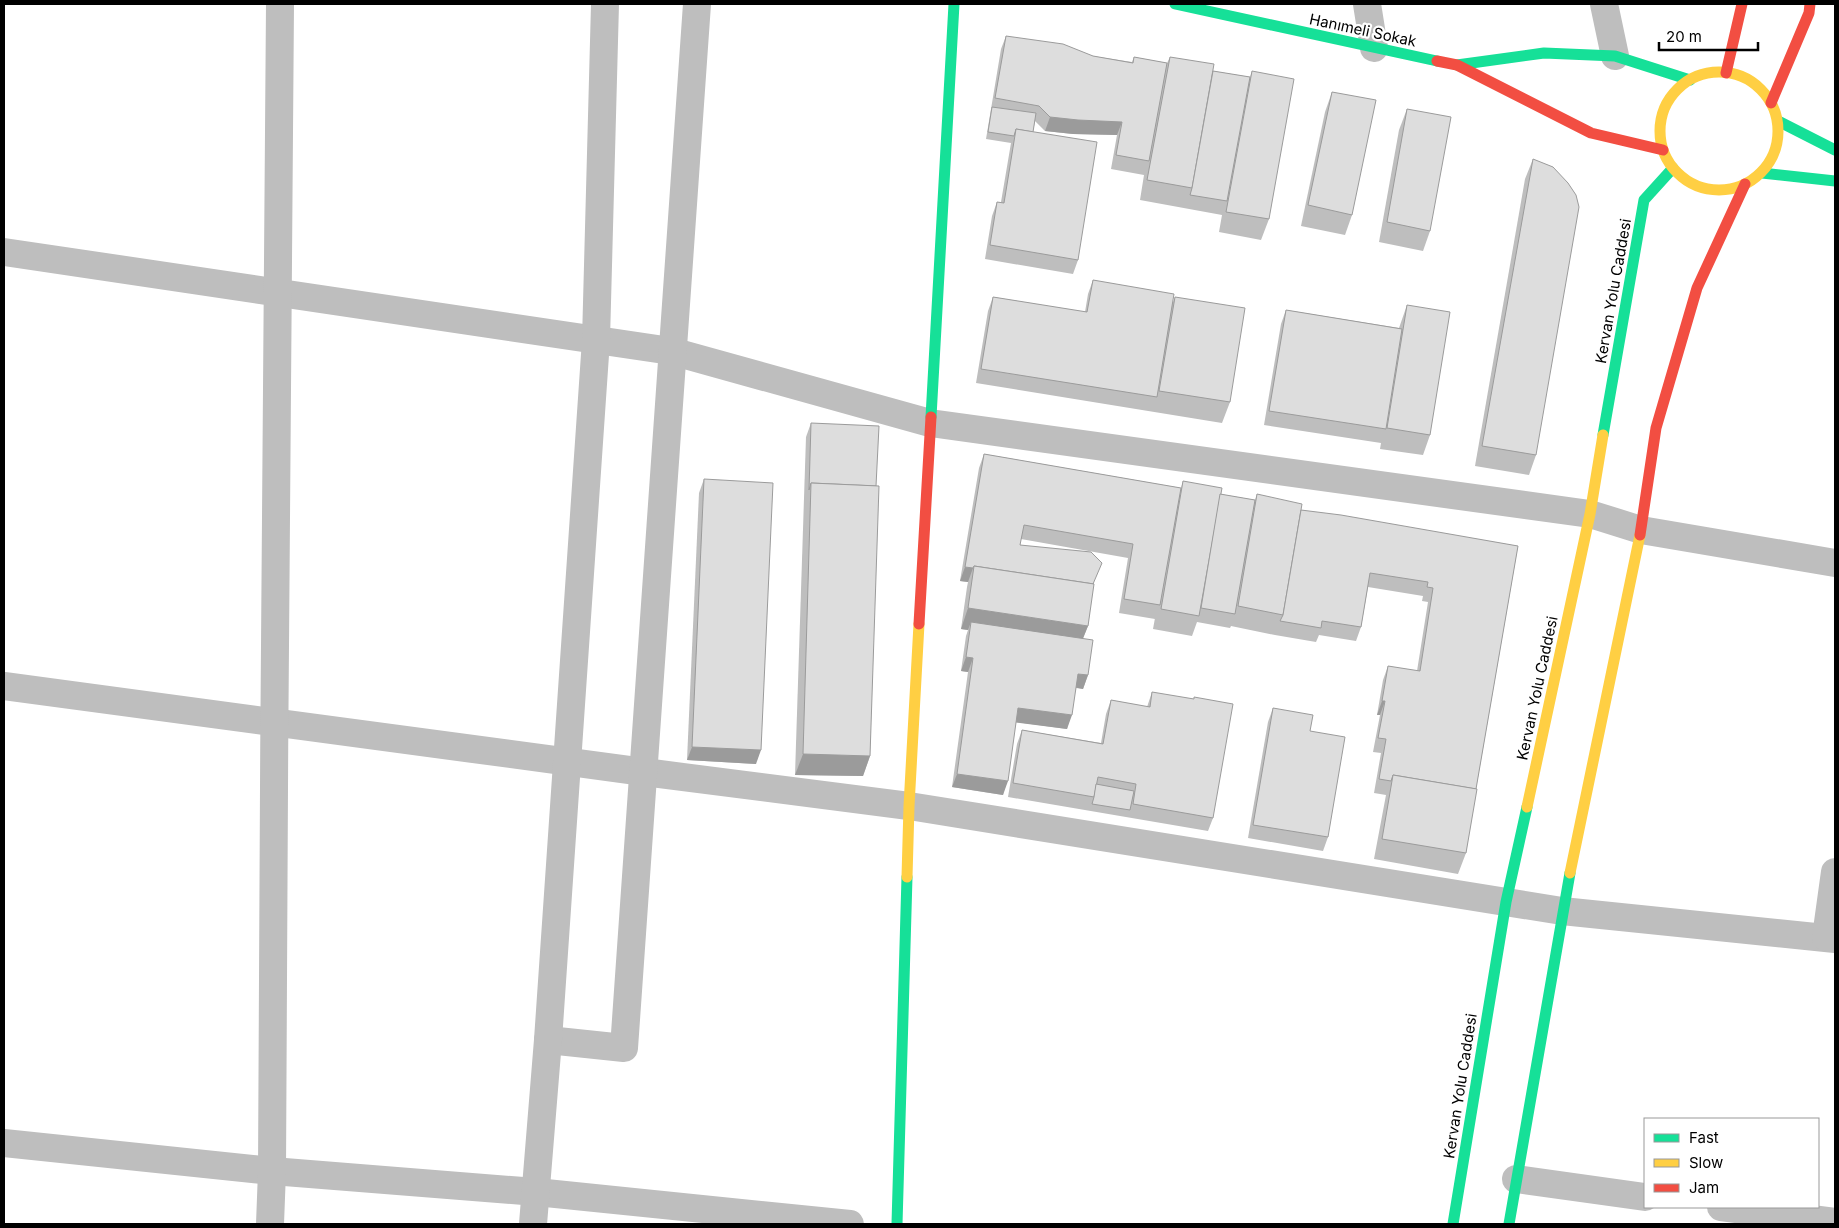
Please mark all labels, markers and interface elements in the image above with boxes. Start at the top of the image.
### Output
street label: Hanımeli Sokak [1308,9,1419,51]
scale bar [1659,20,1758,52]
text: 20 m [1666,27,1702,46]
street label: Kervan Yolu Caddesi [1591,217,1635,365]
street label: Kervan Yolu Caddesi [1512,614,1562,762]
street label: Kervan Yolu Caddesi [1439,1012,1481,1160]
legend [1644,1118,1819,1208]
text: Fast [1689,1128,1719,1147]
text: Slow [1689,1153,1723,1172]
text: Jam [1689,1178,1719,1197]

